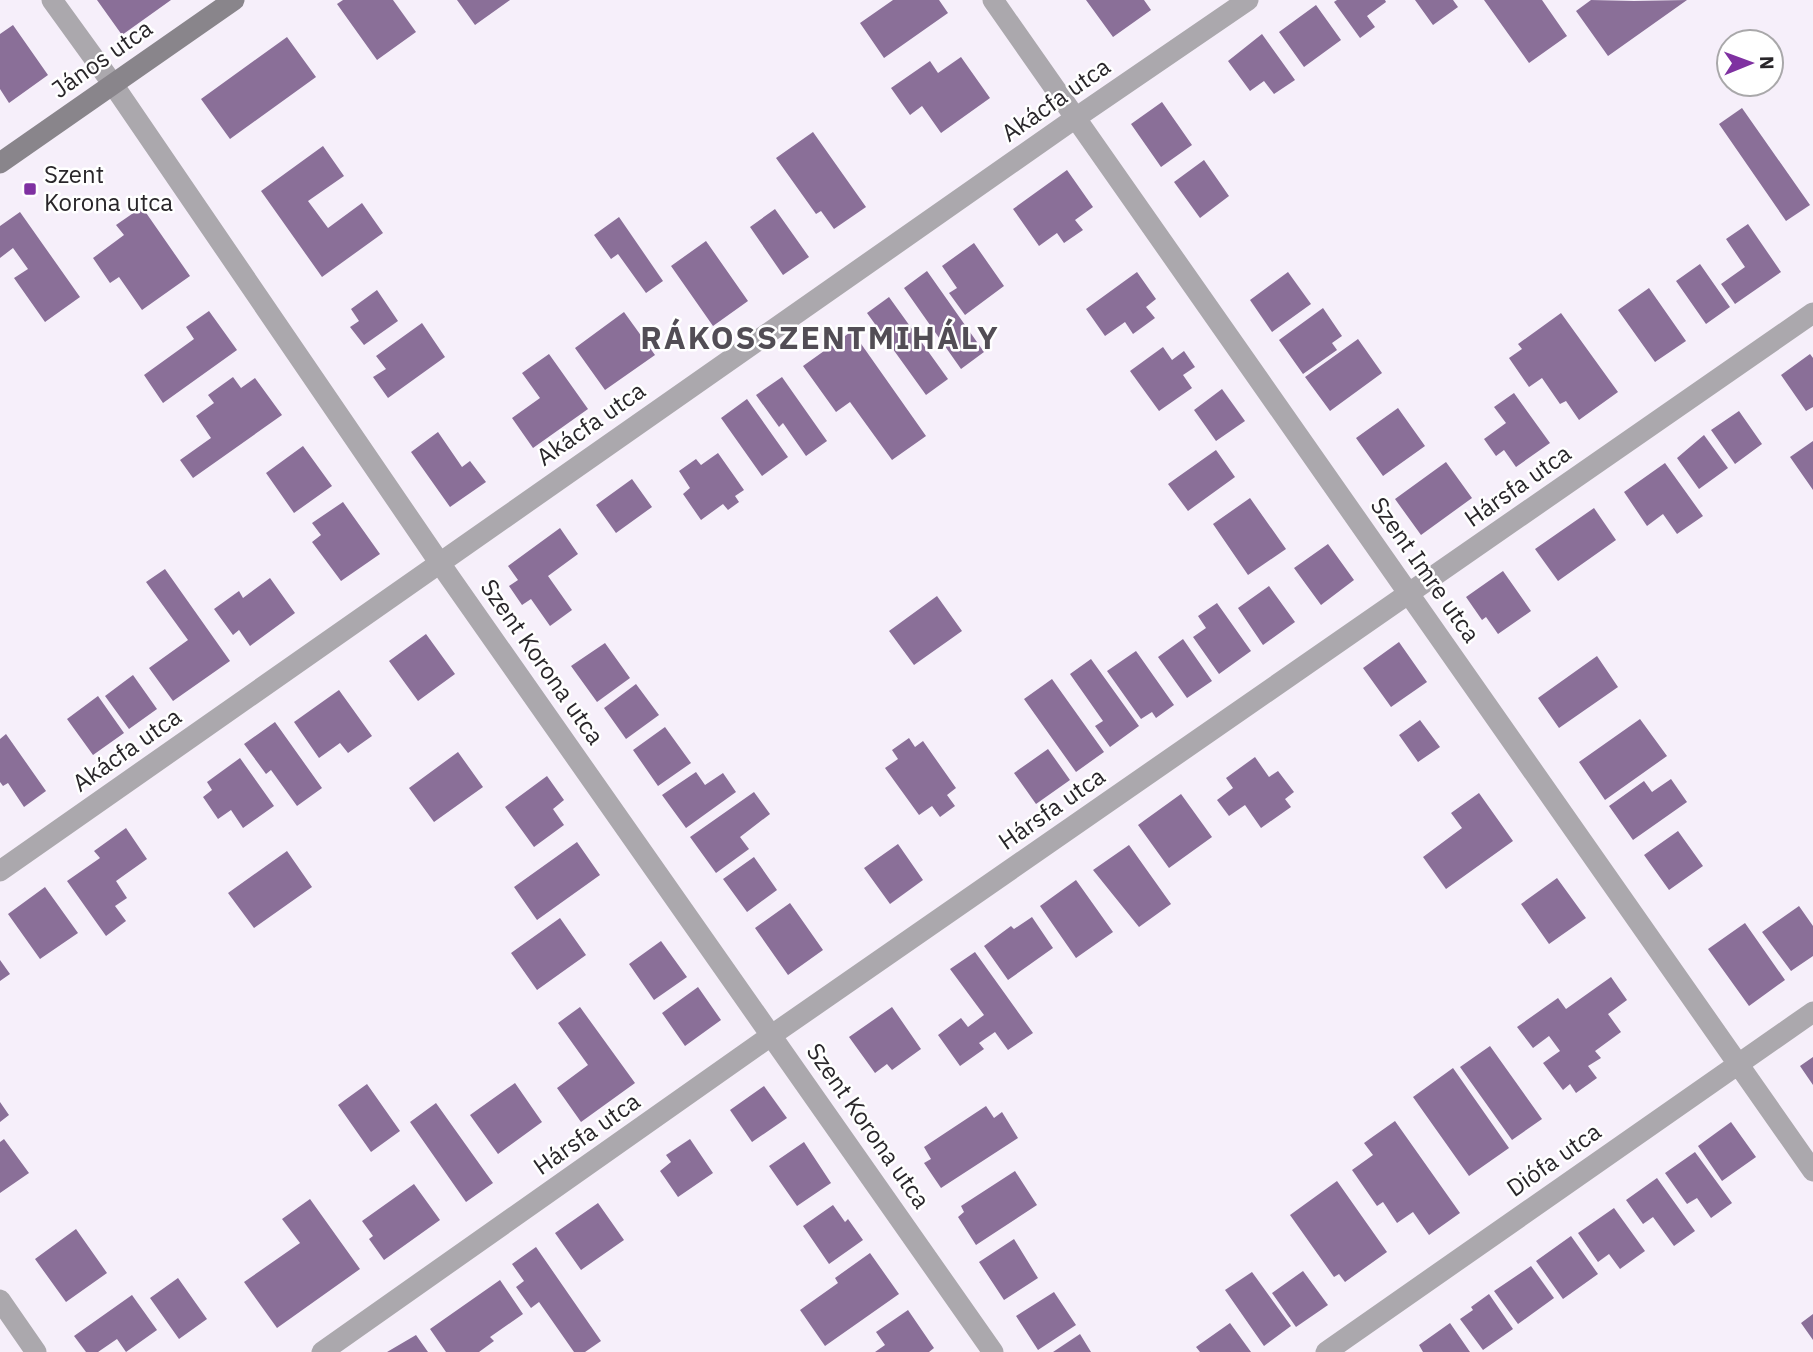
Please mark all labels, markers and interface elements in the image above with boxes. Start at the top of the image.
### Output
street label: János utca [45,12,158,105]
north arrow [1715,28,1785,98]
street label: Akácfa utca [995,50,1116,148]
text: N [1755,56,1779,70]
place label: Szent Korona utca [44,158,173,218]
marker: Szent Korona utca [22,181,38,197]
district label: RÁKOSSZENTMIHÁLY [640,316,1000,358]
street label: Akácfa utca [530,374,651,472]
street label: Hársfa utca [1458,437,1577,534]
street label: Szent Imre utca [1364,490,1488,649]
street label: Szent Korona utca [474,572,612,751]
street label: Akácfa utca [66,700,187,798]
street label: Hársfa utca [992,760,1111,857]
street label: Szent Korona utca [800,1036,938,1215]
street label: Hársfa utca [527,1085,646,1182]
street label: Diófa utca [1500,1115,1607,1203]

